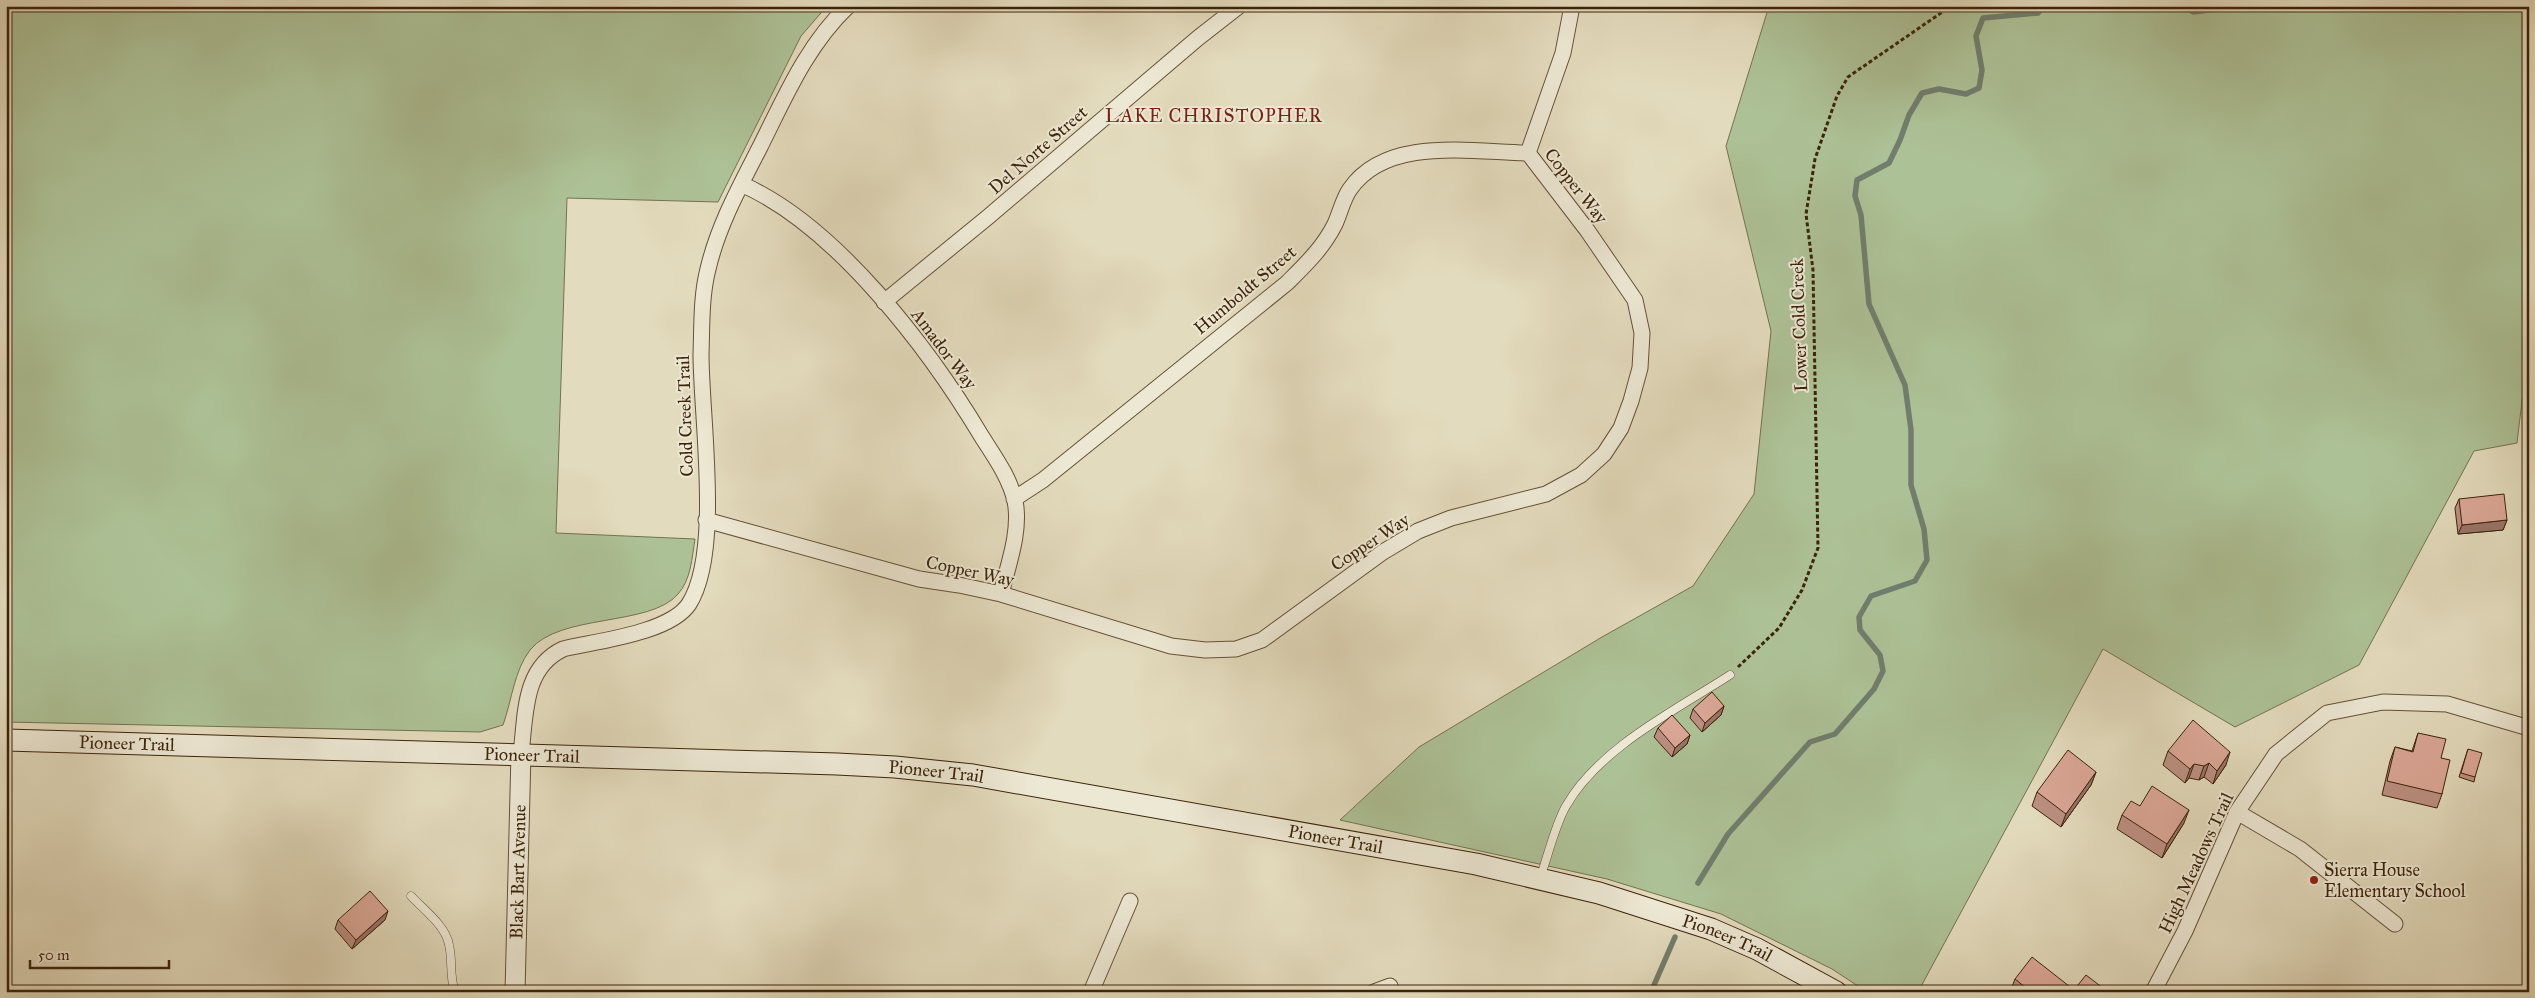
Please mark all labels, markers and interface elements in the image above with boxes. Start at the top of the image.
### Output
street label: Del Norte Street [984,101,1092,199]
district label: LAKE CHRISTOPHER [1105,104,1323,127]
street label: Copper Way [1540,144,1613,229]
street label: Humboldt Street [1189,240,1301,339]
street label: Lower Cold Creek [1786,257,1812,392]
street label: Amador Way [906,303,982,394]
street label: Cold Creek Trail [672,355,698,477]
street label: Copper Way [1326,508,1414,576]
street label: Copper Way [924,551,1017,591]
street label: Pioneer Trail [79,731,175,756]
street label: Pioneer Trail [484,743,580,768]
street label: Pioneer Trail [888,756,986,788]
street label: High Meadows Trail [2154,789,2239,937]
street label: Black Bart Avenue [505,804,531,940]
street label: Pioneer Trail [1286,820,1385,858]
place label: Sierra House Elementary School [2324,859,2466,902]
marker: Sierra House Elementary School [2308,874,2320,886]
street label: Pioneer Trail [1679,909,1777,966]
scale bar [30,938,169,970]
text: 50 m [38,946,70,964]

